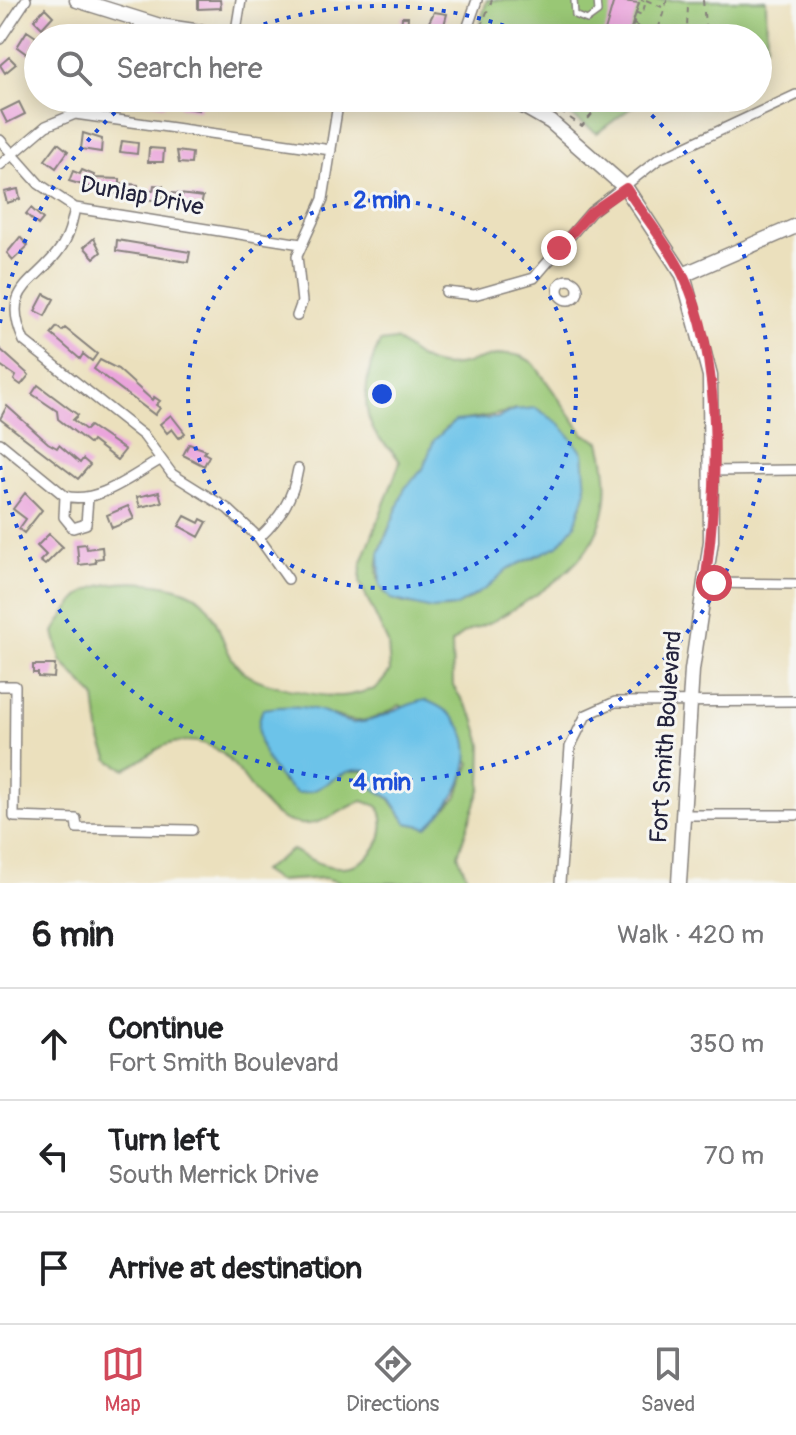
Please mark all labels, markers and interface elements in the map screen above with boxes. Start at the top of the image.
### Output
search box [24,24,772,112]
icon: search [52,46,96,90]
text: Search here [116,50,263,87]
street label: Dunlap Drive [78,170,206,222]
text: 2 min [353,186,411,215]
route end [541,230,577,266]
centre of rings [368,380,396,408]
route start [696,565,732,601]
street label: Fort Smith Boulevard [644,630,688,844]
text: 4 min [353,768,411,797]
text: 6 min [32,914,114,957]
text: Walk · 420 m [617,919,764,951]
text: Continue [108,1010,223,1047]
icon: ahead [32,1022,76,1066]
text: 350 m [689,1028,764,1060]
text: Fort Smith Boulevard [108,1047,339,1079]
text: Turn left [108,1122,219,1159]
icon: left [32,1134,76,1178]
text: 70 m [704,1140,764,1172]
text: South Merrick Drive [108,1159,318,1191]
icon: arrive [32,1246,76,1290]
text: Arrive at destination [108,1250,362,1287]
tab: Map [101,1342,145,1418]
tab: Directions [346,1342,439,1418]
tab: Saved [641,1342,695,1418]

